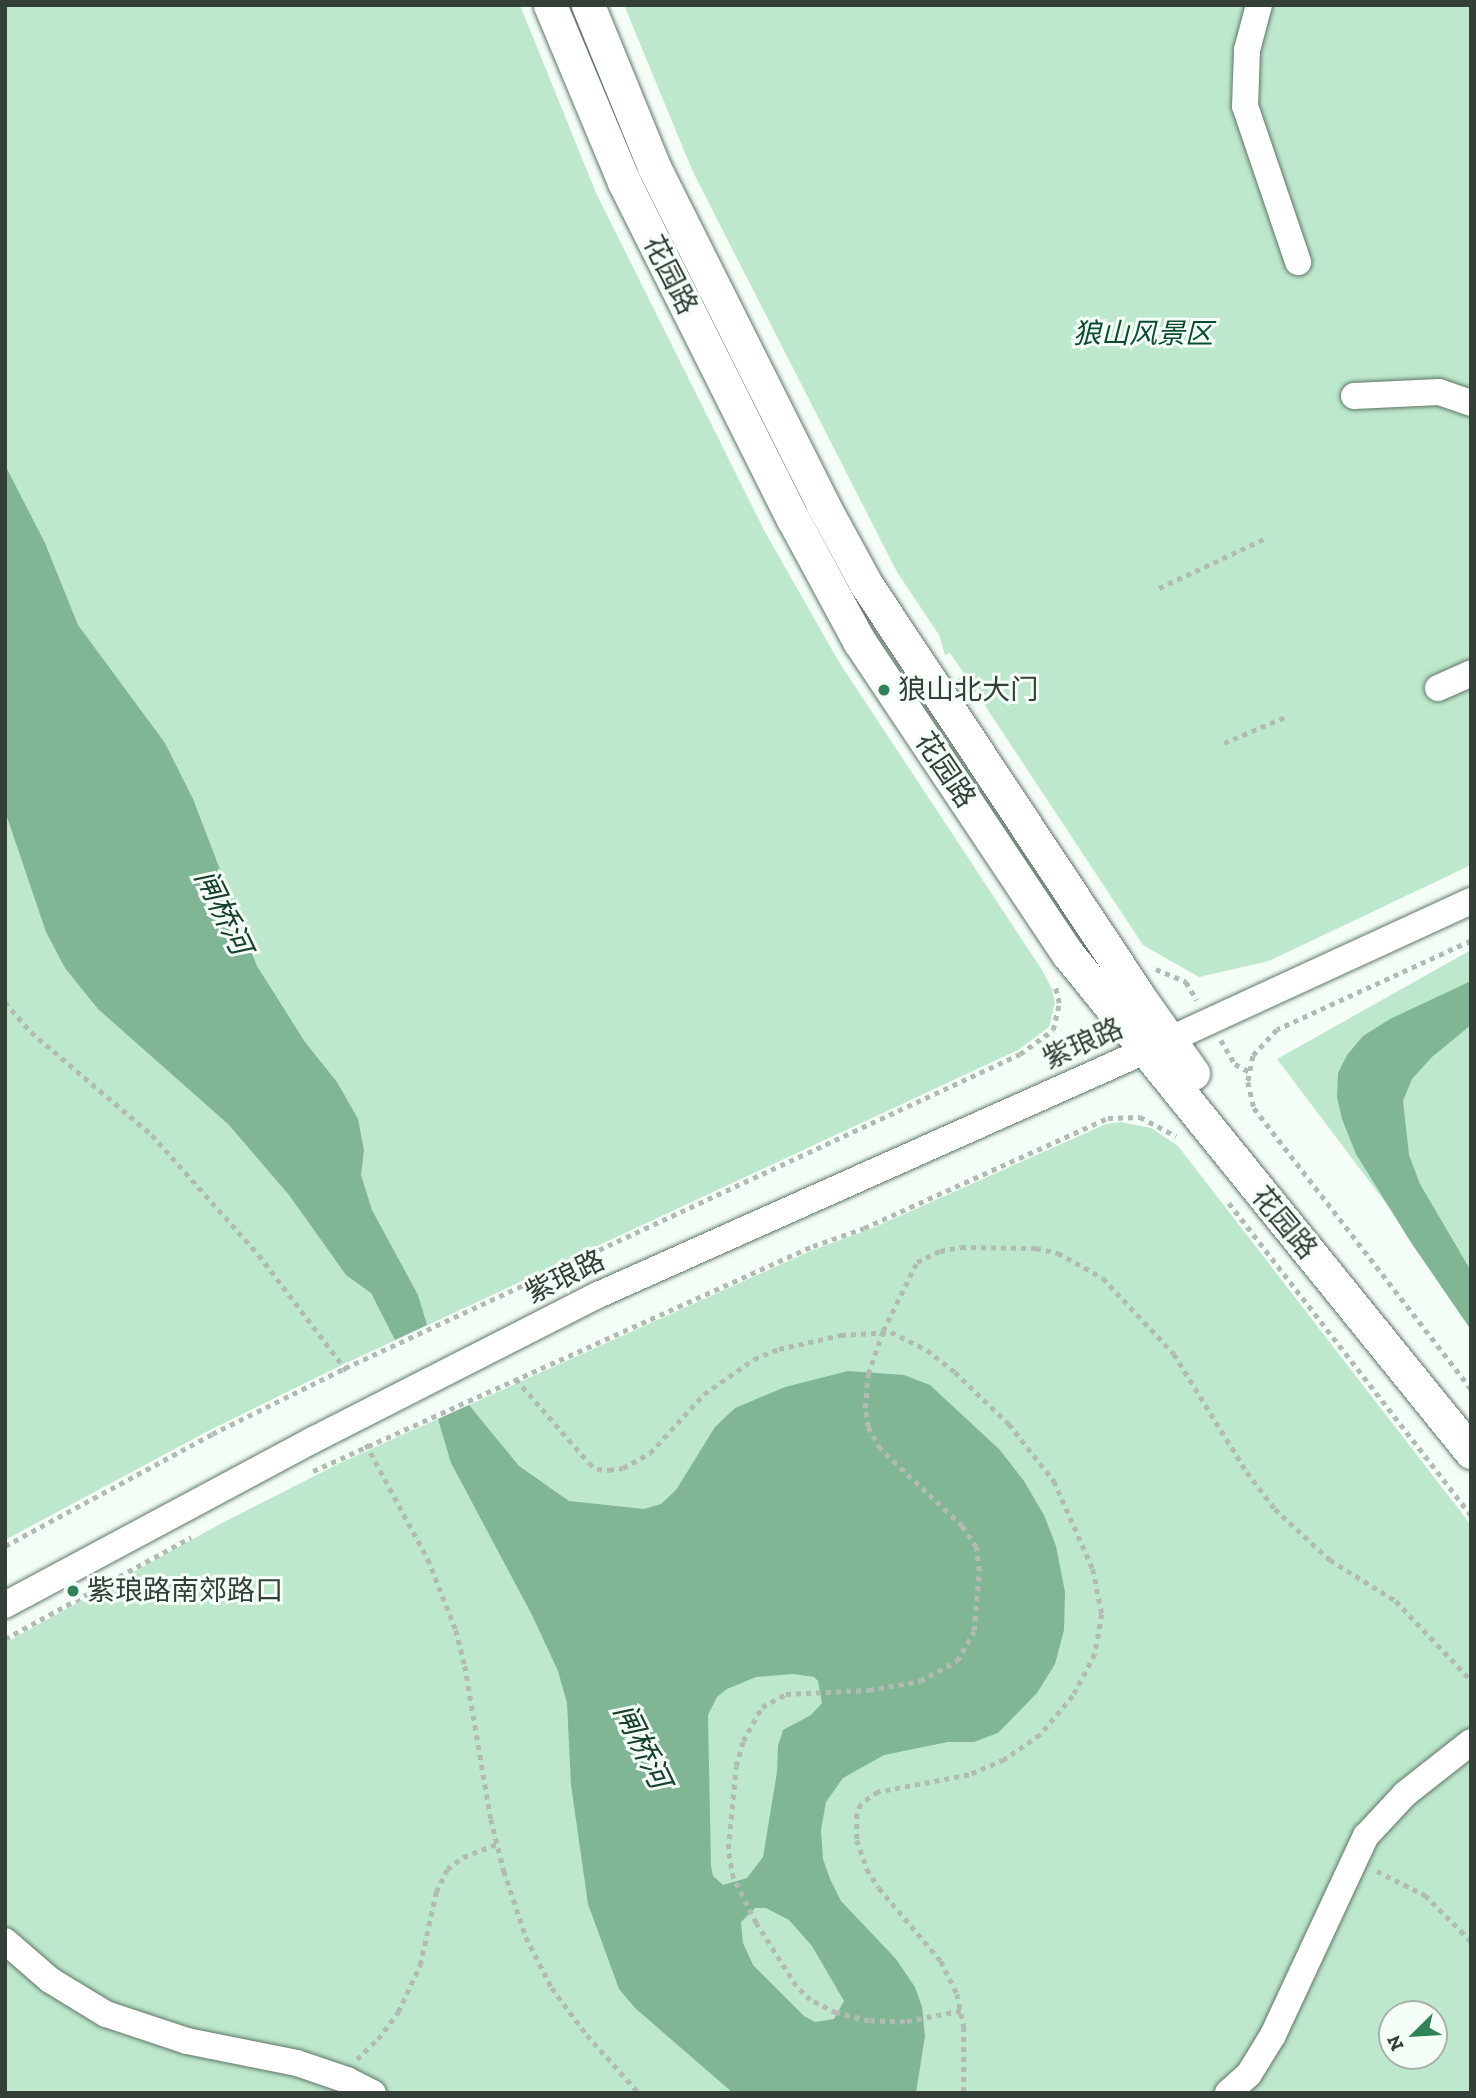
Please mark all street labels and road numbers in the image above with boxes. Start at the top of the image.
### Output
street label: 花园路 [636,230,704,320]
street label: 花园路 [908,726,982,814]
street label: 紫琅路 [1038,1012,1128,1076]
street label: 花园路 [1244,1180,1324,1266]
street label: 紫琅路 [520,1243,610,1311]

